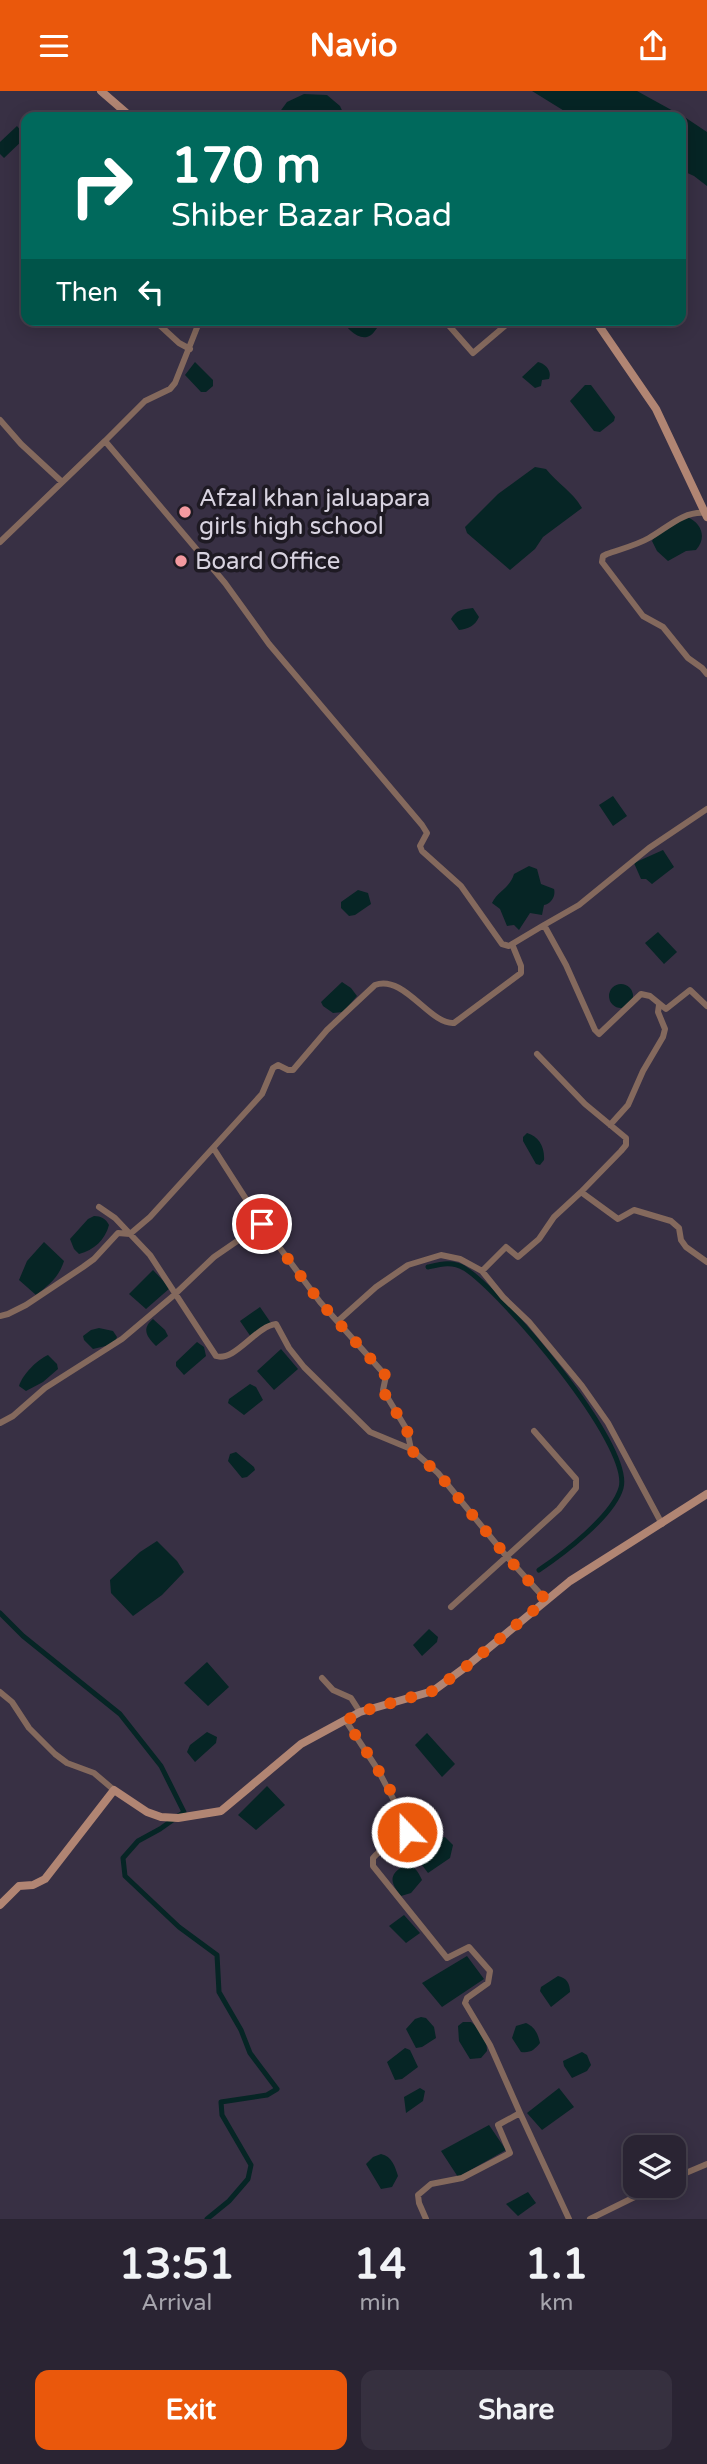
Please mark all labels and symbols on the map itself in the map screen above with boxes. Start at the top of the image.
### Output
place label: Afzal khan jaluapara girls high school [199,484,430,541]
marker: Afzal khan jaluapara girls high school [177,504,193,520]
place label: Board Office [195,547,340,576]
marker: Board Office [173,553,189,569]
pin [232,1194,292,1254]
position arrow [370,1795,444,1869]

